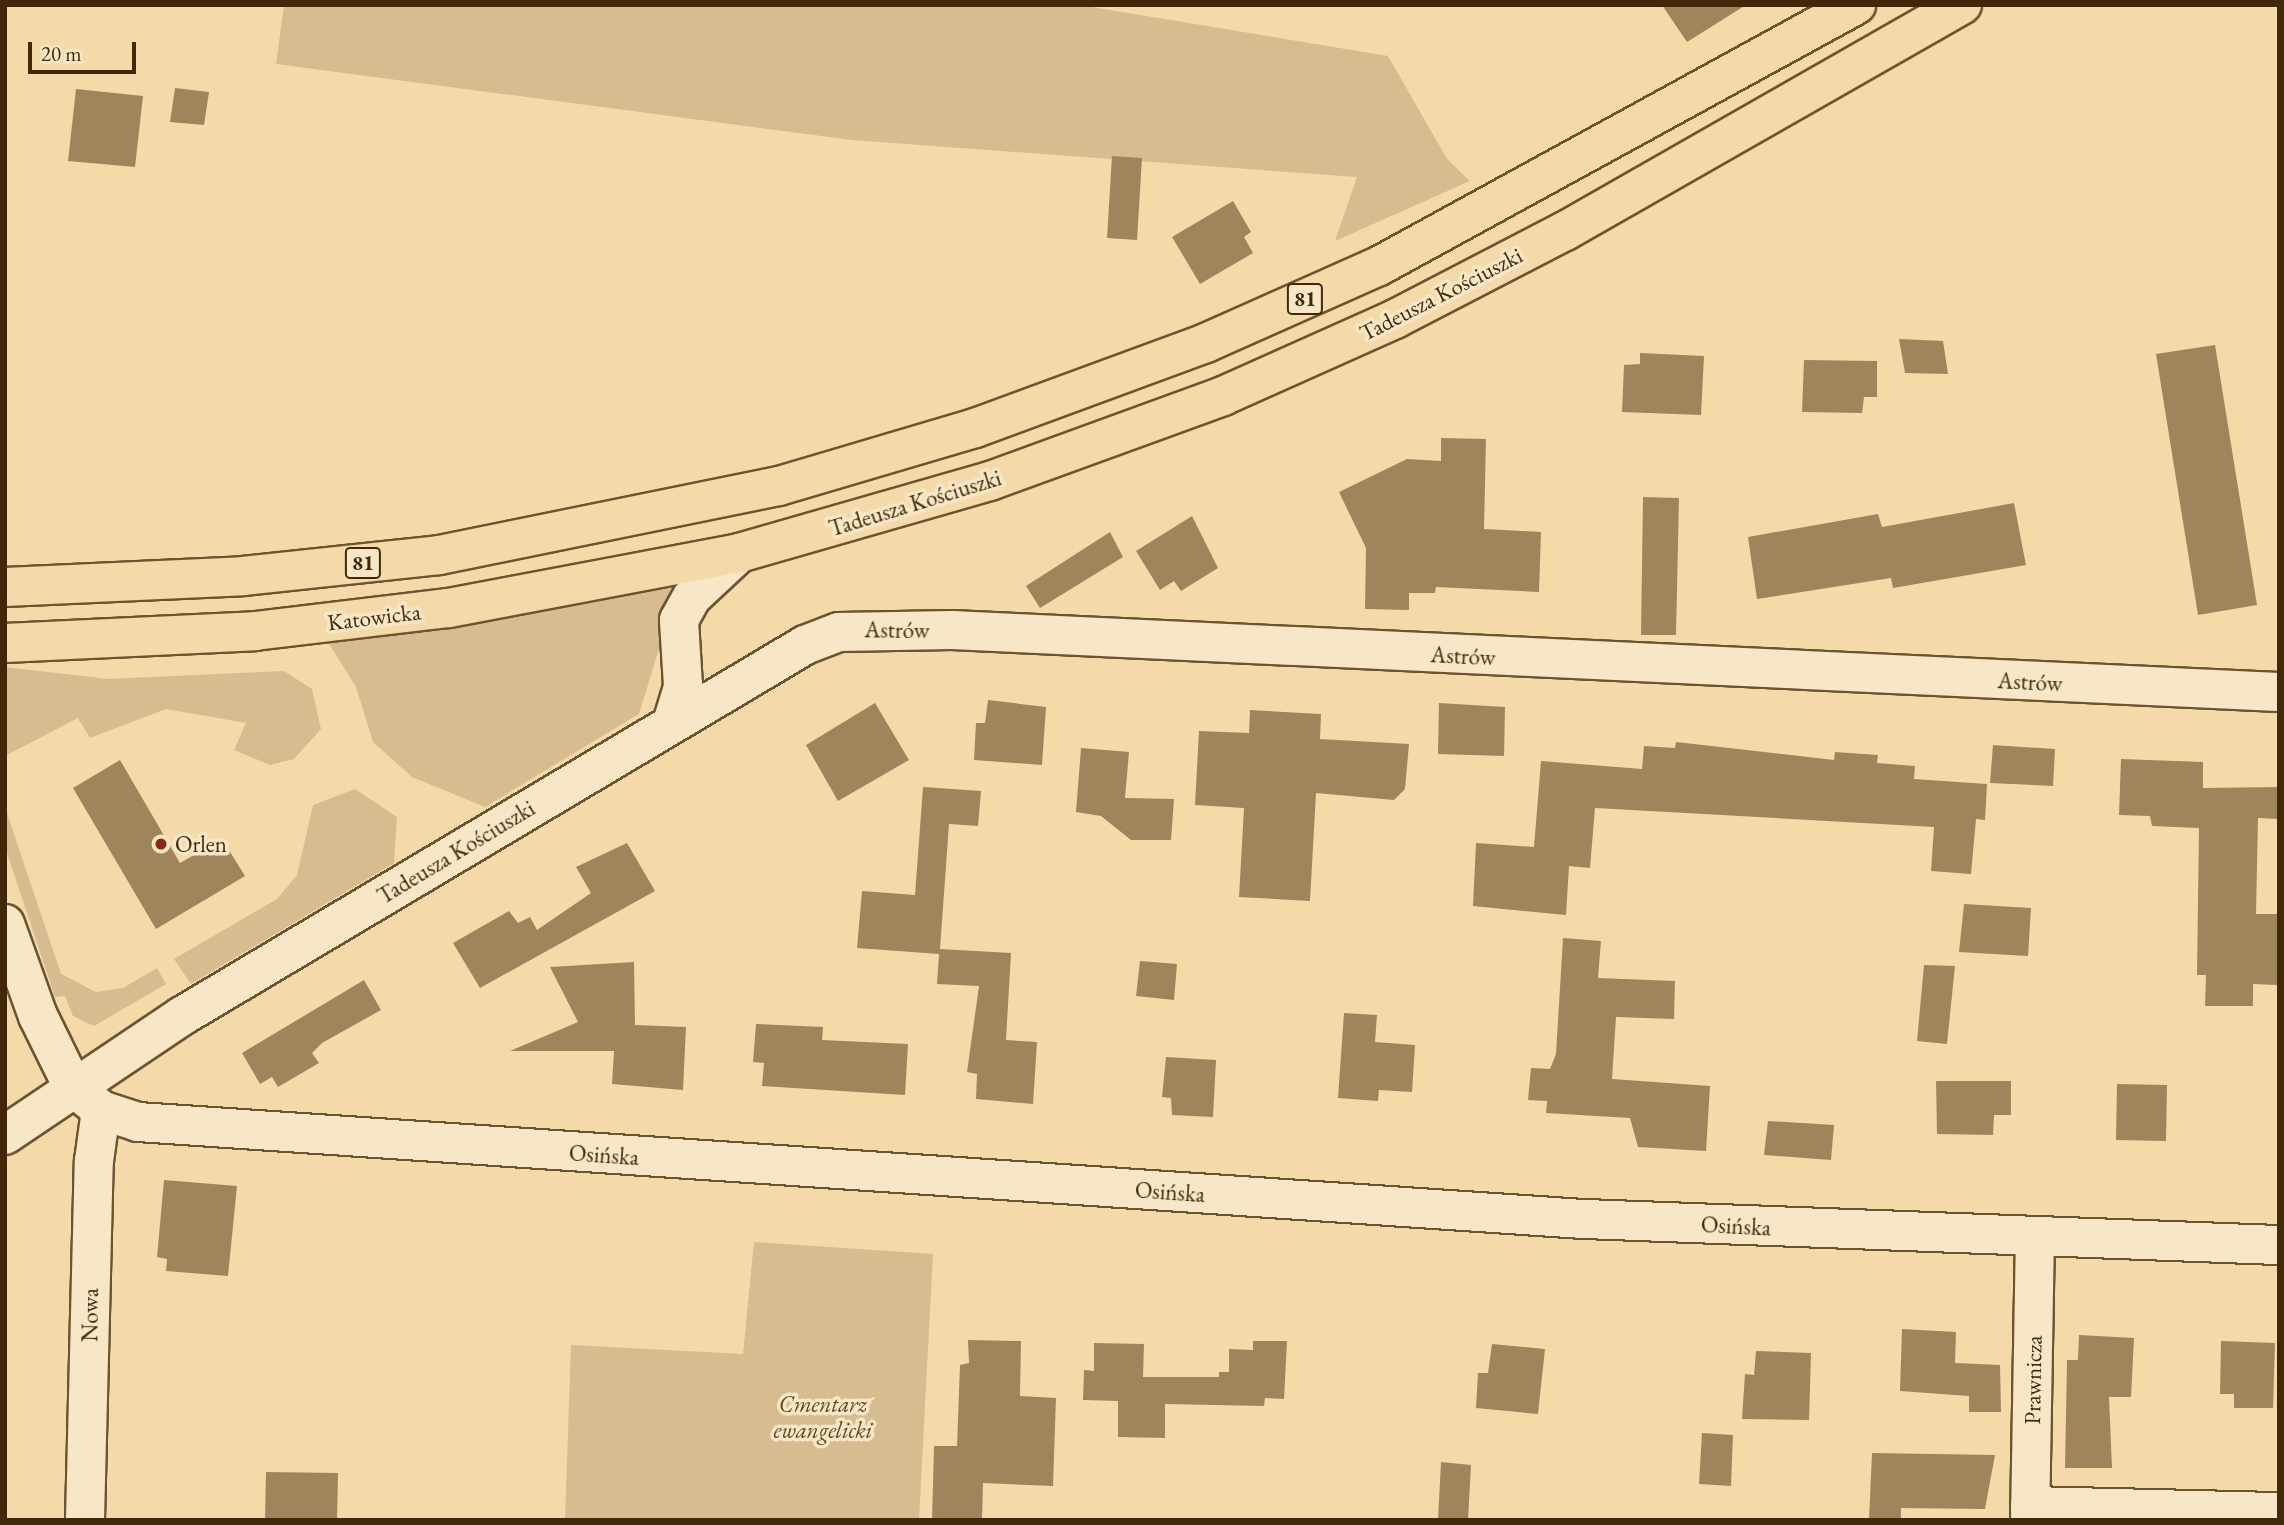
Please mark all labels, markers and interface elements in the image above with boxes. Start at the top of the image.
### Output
scale bar [32,28,140,72]
text: 20 m [41,40,82,67]
street label: Tadeusza Kościuszki [1355,241,1527,347]
road number: 81 [1286,282,1324,316]
street label: Tadeusza Kościuszki [825,464,1005,542]
road number: 81 [344,546,382,580]
street label: Katowicka [326,598,422,636]
street label: Astrów [864,616,930,644]
street label: Astrów [1430,641,1496,671]
street label: Astrów [1997,667,2063,697]
street label: Tadeusza Kościuszki [372,794,540,910]
place label: Orlen [175,830,227,858]
marker: Orlen [153,836,169,852]
street label: Osińska [568,1139,640,1171]
street label: Osińska [1134,1176,1206,1208]
street label: Osińska [1700,1210,1772,1242]
street label: Nowa [76,1288,104,1342]
street label: Prawnicza [2018,1335,2048,1425]
park label: Cmentarz ewangelicki [774,1390,872,1444]

